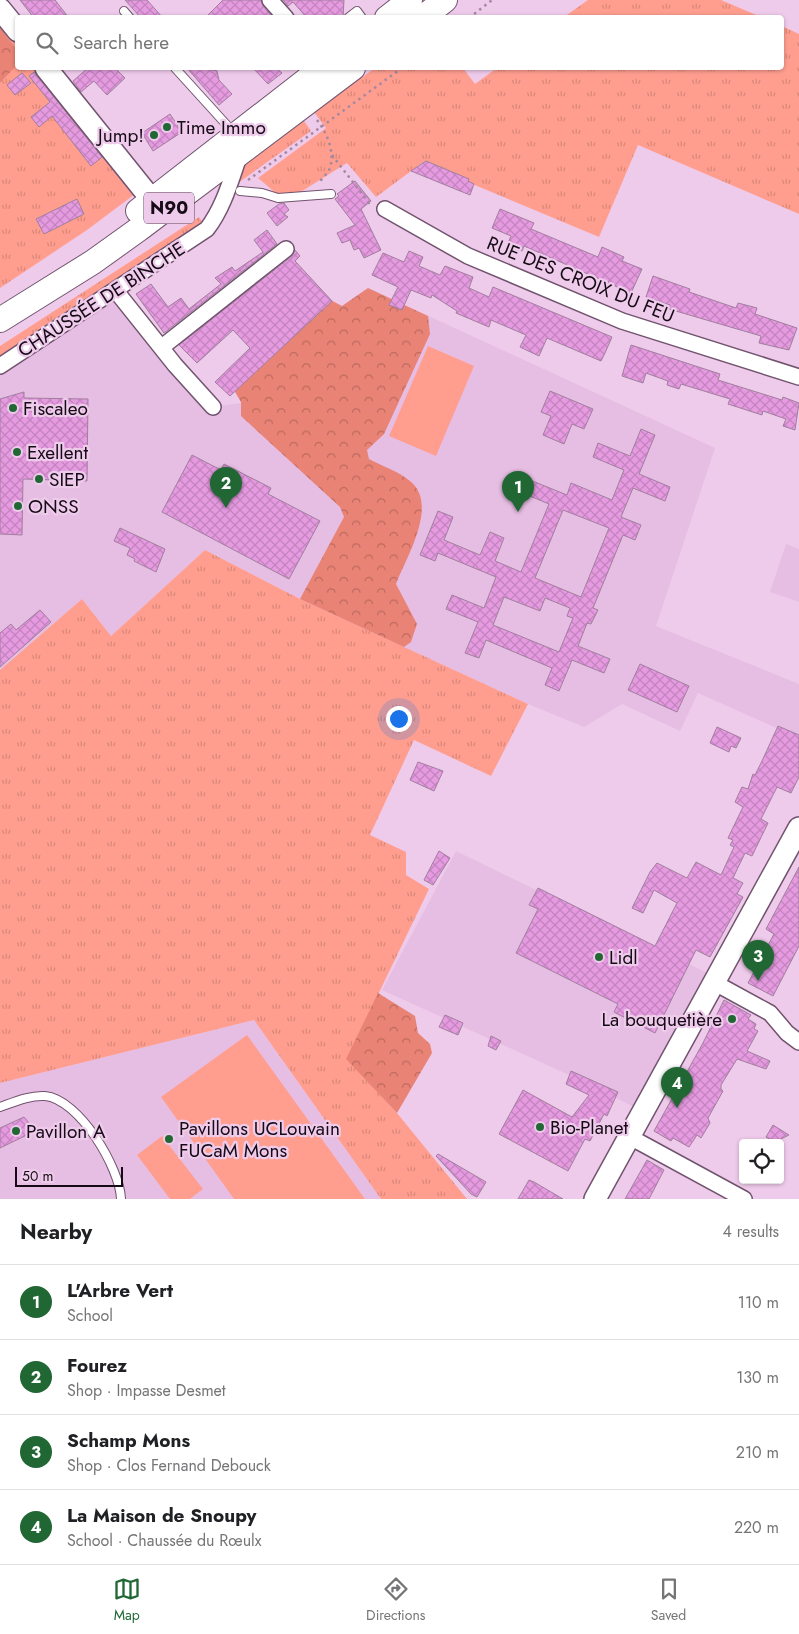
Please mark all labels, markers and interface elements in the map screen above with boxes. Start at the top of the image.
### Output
search box [15,15,784,70]
icon: search [33,29,61,57]
text: Search here [73,29,169,56]
place label: Time Immo [177,114,266,141]
marker: Time Immo [161,121,173,133]
place label: Jump! [95,122,144,149]
marker: Jump! [148,129,160,141]
road number: N90 [144,192,194,224]
street label: RUE DES CROIX DU FEU [483,229,679,329]
street label: CHAUSSÉE DE BINCHE [12,235,190,364]
place label: Fiscaleo [23,395,88,422]
marker: Fiscaleo [7,402,19,414]
place label: Exellent [27,439,88,466]
marker: Exellent [11,446,23,458]
place label: SIEP [49,466,85,493]
pin: 2 [210,467,242,508]
pin: 1 [502,471,534,512]
marker: SIEP [33,473,45,485]
place label: ONSS [28,493,79,520]
marker: ONSS [12,500,24,512]
your location [386,706,412,732]
pin: 3 [742,940,774,981]
place label: Lidl [609,944,638,971]
marker: Lidl [593,951,605,963]
place label: La bouquetière [602,1006,722,1033]
marker: La bouquetière [726,1013,738,1025]
pin: 4 [661,1067,693,1108]
place label: Bio-Planet [550,1114,629,1141]
place label: Pavillons UCLouvain FUCaM Mons [179,1115,340,1164]
place label: Pavillon A [26,1118,106,1145]
marker: Bio-Planet [534,1121,546,1133]
marker: Pavillon A [10,1125,22,1137]
marker: Pavillons UCLouvain FUCaM Mons [163,1133,175,1145]
map controls [739,1139,784,1184]
button: locate [739,1139,784,1184]
scale bar [15,1164,122,1187]
text: 50 m [22,1166,53,1186]
text: Nearby [20,1217,92,1247]
text: 4 results [723,1220,779,1243]
text: L'Arbre Vert [67,1277,173,1304]
text: 1 [32,1291,40,1314]
text: 110 m [738,1291,779,1314]
text: School [67,1304,113,1327]
text: Fourez [67,1352,127,1379]
text: 2 [31,1366,41,1389]
text: 130 m [736,1366,779,1389]
text: Shop · Impasse Desmet [67,1379,226,1402]
text: Schamp Mons [67,1427,190,1454]
text: 3 [31,1441,41,1464]
text: 210 m [736,1441,779,1464]
text: Shop · Clos Fernand Debouck [67,1454,271,1477]
text: La Maison de Snoupy [67,1502,256,1529]
text: 4 [30,1516,42,1539]
text: 220 m [734,1516,779,1539]
text: School · Chaussée du Rœulx [67,1529,261,1552]
tab: Map [113,1575,141,1625]
tab: Directions [366,1575,425,1625]
tab: Saved [651,1575,686,1625]

